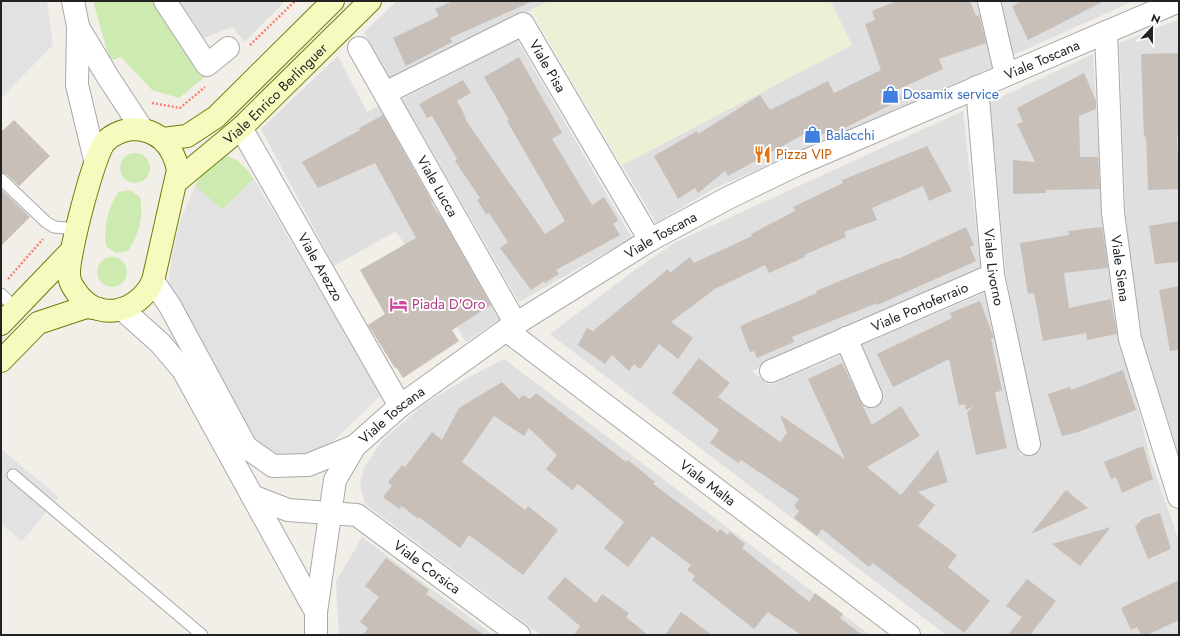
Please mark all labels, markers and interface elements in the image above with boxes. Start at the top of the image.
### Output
north arrow [1132,8,1172,48]
text: N [1149,10,1163,28]
street label: Viale Toscana [1001,35,1083,85]
street label: Viale Pisa [524,36,571,96]
street label: Viale Enrico Berlinguer [219,38,332,149]
shop icon: Dosamix service [880,84,900,104]
place label: Dosamix service [903,84,999,104]
shop icon: Balacchi [803,125,823,145]
place label: Balacchi [826,125,875,145]
restaurant icon: Pizza VIP [753,144,773,164]
place label: Pizza VIP [776,144,832,164]
street label: Viale Lucca [412,152,463,221]
street label: Viale Toscana [621,207,700,264]
street label: Viale Livorno [979,228,1009,308]
street label: Viale Arezzo [293,229,348,305]
street label: Viale Siena [1106,234,1135,303]
street label: Viale Portoferraio [868,277,972,337]
hotel icon: Piada D'Oro [389,294,409,314]
place label: Piada D'Oro [412,294,486,314]
street label: Viale Toscana [354,381,429,448]
street label: Viale Malta [676,455,740,510]
street label: Viale Corsica [389,535,465,598]

